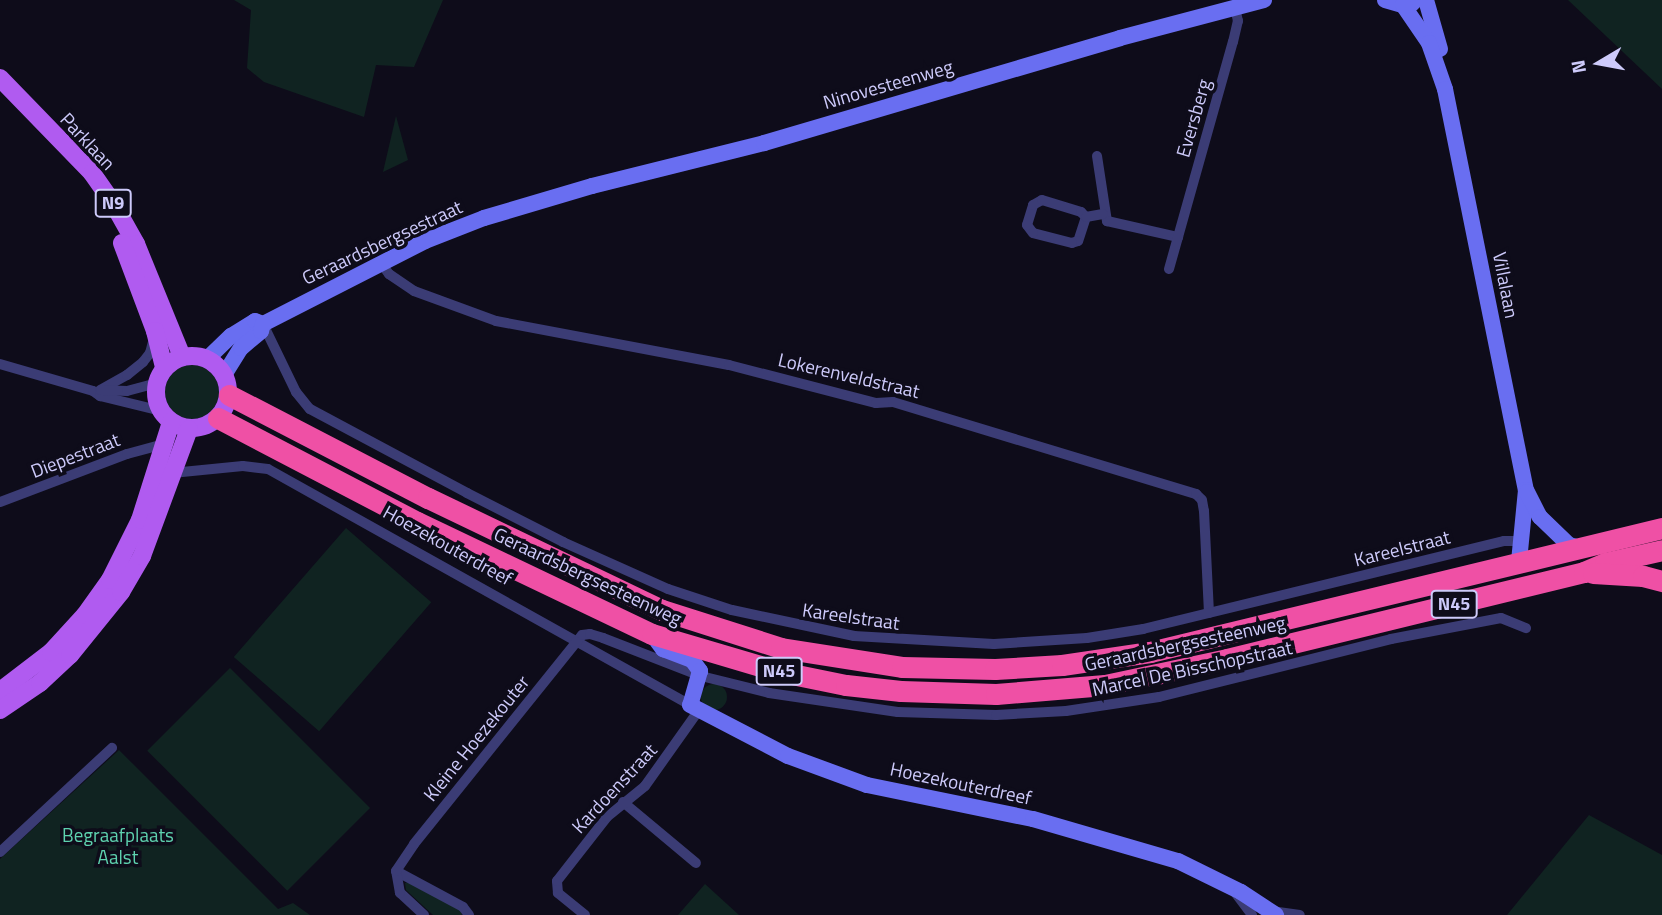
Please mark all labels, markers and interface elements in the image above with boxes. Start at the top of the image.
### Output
north arrow [1564,28,1634,98]
street label: Ninovesteenweg [820,55,956,113]
text: N [1562,58,1593,76]
street label: Eversberg [1171,76,1215,160]
street label: Parklaan [56,108,120,174]
road number: N9 [94,188,132,218]
street label: Geraardsbergsestraat [298,195,466,289]
street label: Villalaan [1488,250,1524,320]
street label: Lokerenveldstraat [776,348,922,402]
street label: Diepestraat [27,428,123,482]
street label: Hoezekouterdreef [379,500,517,590]
street label: Geraardsbergsesteenweg [490,522,686,630]
street label: Kareelstraat [1352,525,1452,571]
road number: N45 [1430,590,1478,618]
street label: Kareelstraat [801,598,901,634]
street label: Geraardsbergsesteenweg [1082,611,1288,675]
street label: Marcel De Bisschopstraat [1090,636,1294,700]
road number: N45 [754,656,804,686]
street label: Kleine Hoezekouter [418,670,534,806]
street label: Kardoenstraat [567,738,661,838]
street label: Hoezekouterdreef [888,757,1034,809]
park label: Begraafplaats Aalst [62,824,174,868]

